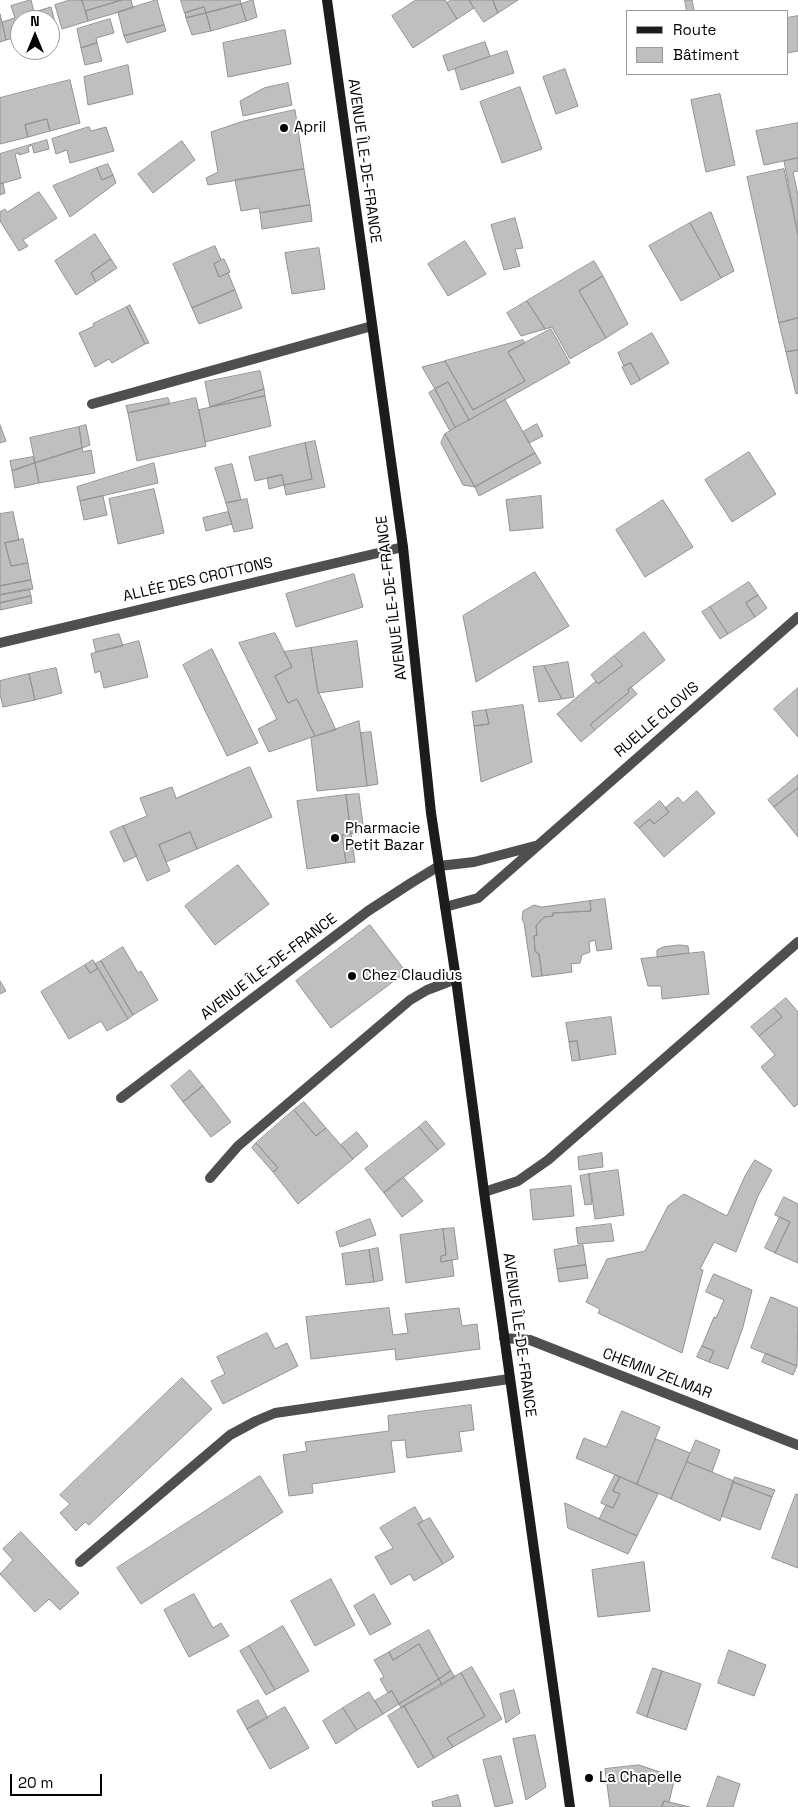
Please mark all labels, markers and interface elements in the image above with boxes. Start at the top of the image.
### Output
north arrow [10,10,60,60]
legend [626,10,788,75]
text: N [30,12,40,30]
text: Route [673,20,716,39]
text: Bâtiment [673,45,739,64]
street label: AVENUE ÎLE-DE-FRANCE [344,78,384,244]
place label: April [294,119,326,137]
marker: April [278,122,290,134]
street label: AVENUE ÎLE-DE-FRANCE [373,515,411,681]
street label: ALLÉE DES CROTTONS [121,554,275,606]
street label: RUELLE CLOVIS [611,678,703,762]
place label: Pharmacie Petit Bazar [345,820,424,855]
marker: Pharmacie Petit Bazar [329,832,341,844]
street label: AVENUE ÎLE-DE-FRANCE [197,910,341,1024]
place label: Chez Claudius [362,967,462,985]
marker: Chez Claudius [346,970,358,982]
street label: AVENUE ÎLE-DE-FRANCE [499,1252,539,1418]
street label: CHEMIN ZELMAR [600,1345,714,1403]
scale bar [12,1764,105,1796]
place label: La Chapelle [599,1769,682,1787]
marker: La Chapelle [583,1772,595,1784]
text: 20 m [18,1773,53,1792]

